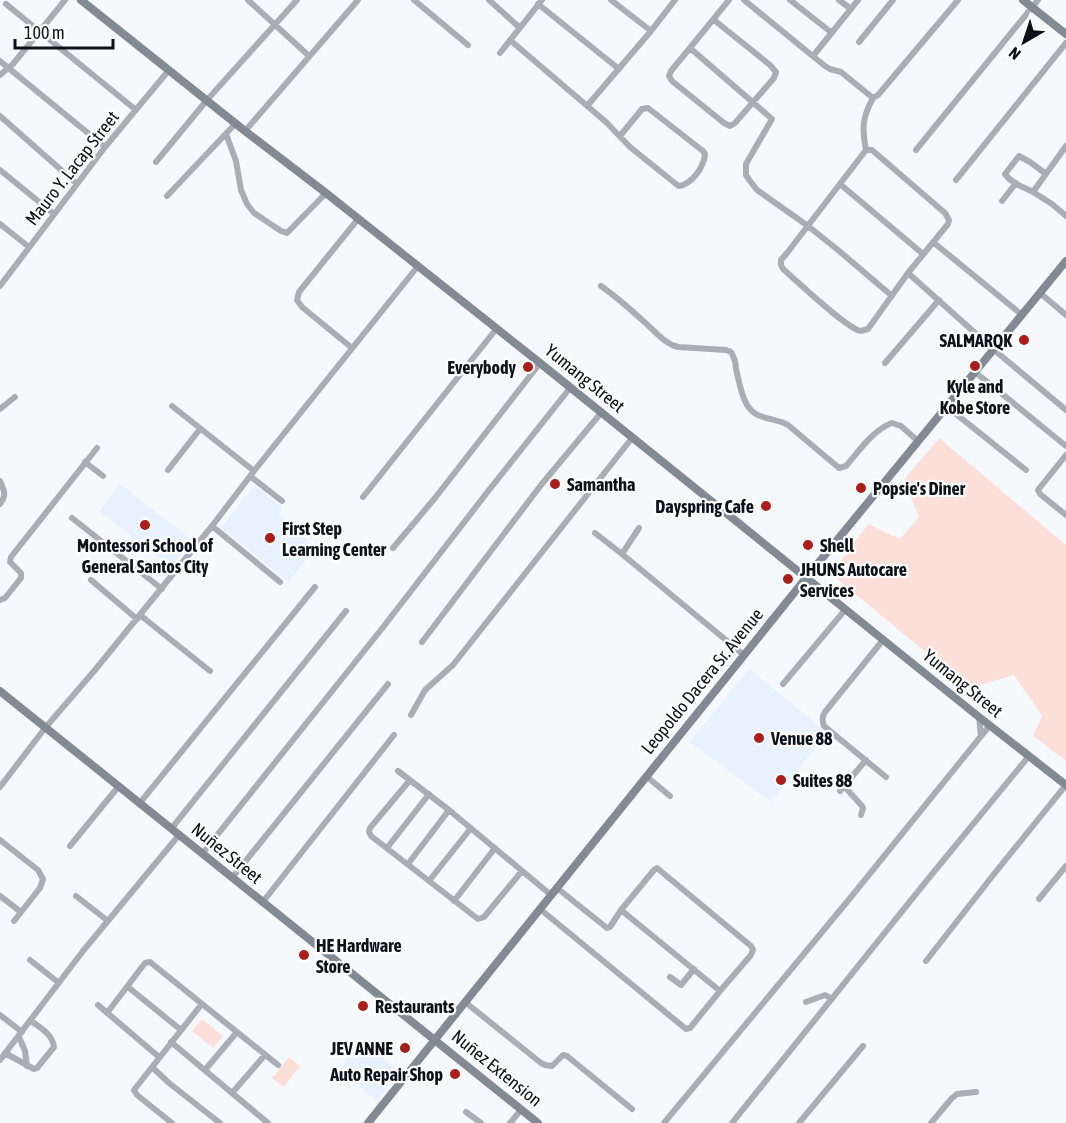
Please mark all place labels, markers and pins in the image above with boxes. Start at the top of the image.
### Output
place label: SALMARQK [940,330,1012,351]
marker: SALMARQK [1017,333,1031,347]
place label: Everybody [447,357,517,378]
marker: Kyle and Kobe Store [968,359,982,373]
marker: Everybody [521,360,535,374]
place label: Kyle and Kobe Store [940,376,1010,418]
place label: Samantha [567,474,635,495]
marker: Samantha [548,477,562,491]
place label: Popsie's Diner [873,478,966,499]
marker: Popsie's Diner [854,481,868,495]
place label: Dayspring Cafe [655,496,754,517]
marker: Dayspring Cafe [759,499,773,513]
marker: Montessori School of General Santos City [138,518,152,532]
place label: First Step Learning Center [282,518,387,560]
marker: First Step Learning Center [263,531,277,545]
place label: Montessori School of General Santos City [77,535,214,577]
place label: Shell [820,535,854,556]
marker: Shell [801,538,815,552]
place label: JHUNS Autocare Services [799,559,907,601]
marker: JHUNS Autocare Services [781,572,795,586]
place label: Venue 88 [770,728,833,749]
marker: Venue 88 [752,731,766,745]
place label: Suites 88 [793,770,853,791]
marker: Suites 88 [774,773,788,787]
place label: HE Hardware Store [316,935,402,977]
marker: HE Hardware Store [297,948,311,962]
place label: Restaurants [375,996,455,1017]
marker: Restaurants [356,999,370,1013]
place label: JEV ANNE [330,1038,393,1059]
marker: JEV ANNE [398,1041,412,1055]
place label: Auto Repair Shop [329,1064,443,1085]
marker: Auto Repair Shop [448,1067,462,1081]

